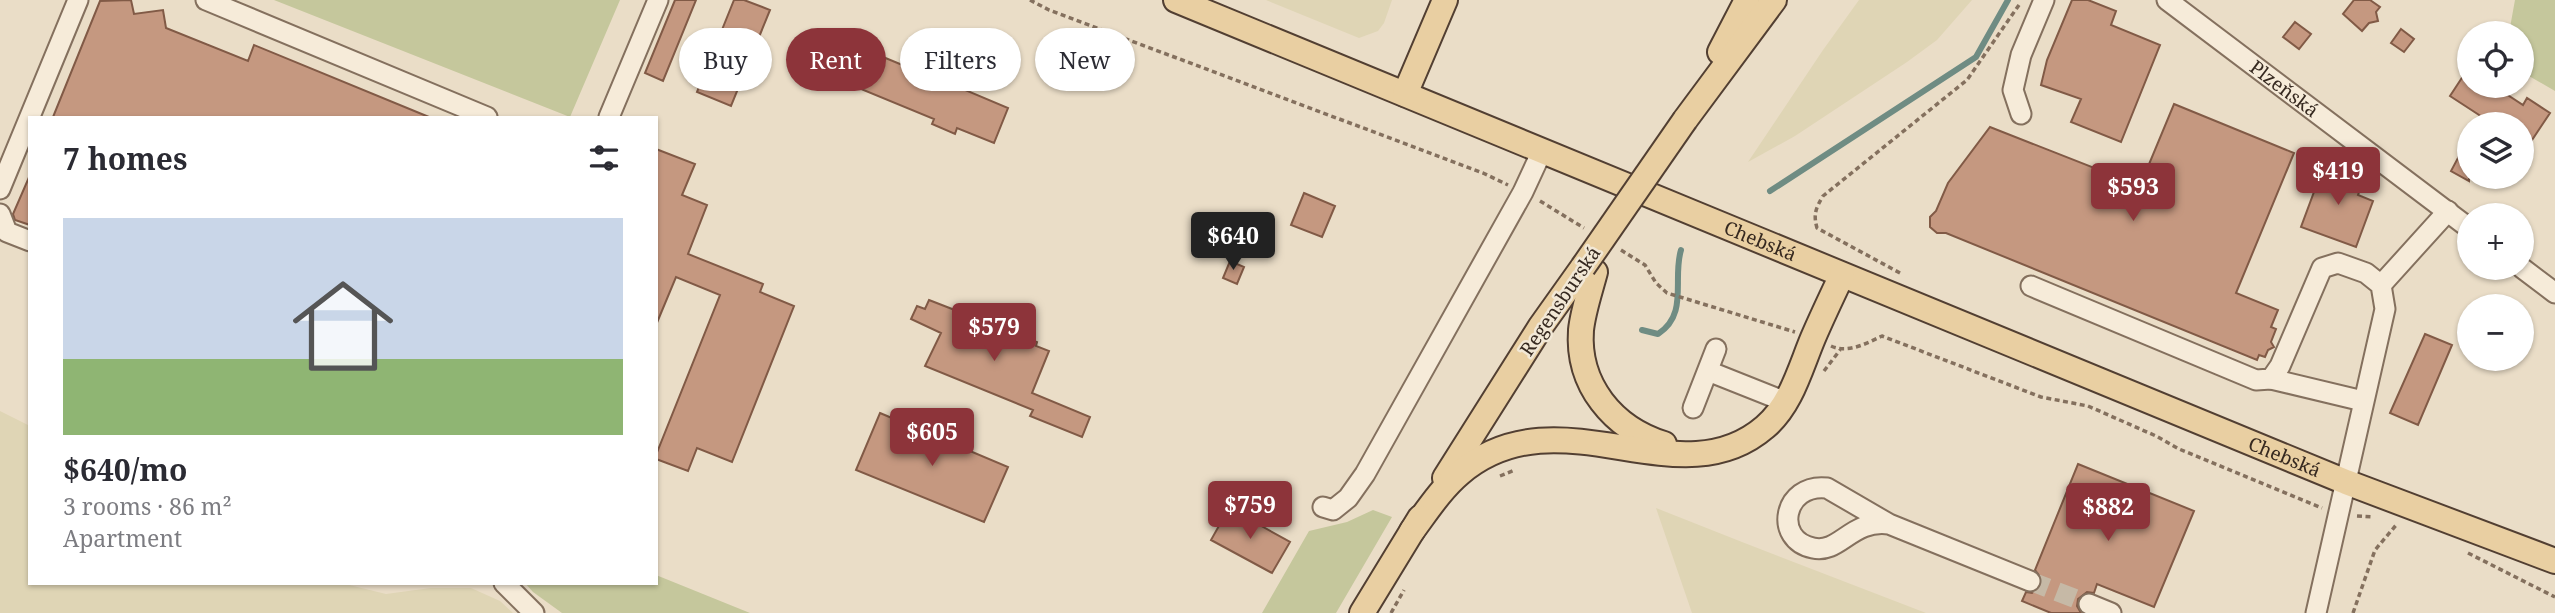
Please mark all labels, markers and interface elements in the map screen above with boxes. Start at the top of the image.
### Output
map controls [2457,21,2534,371]
button: locate [2457,21,2534,98]
chip: Buy [679,28,772,91]
chip: Rent [786,28,886,91]
chip: Filters [900,28,1021,91]
chip: New [1035,28,1135,91]
street label: Plzeňská [2245,54,2324,123]
button: layers [2457,112,2534,189]
text: 7 homes [63,138,187,179]
icon: filters [585,139,623,177]
pin: $419 [2297,148,2379,207]
text: $419 [2312,154,2364,186]
pin: $593 [2092,164,2174,223]
text: $593 [2107,170,2159,202]
button: + [2457,203,2534,280]
pin: $640 [1192,212,1274,272]
street label: Chebská [1720,214,1800,267]
text: $640 [1207,219,1259,251]
street label: Regensburská [1514,241,1606,361]
icon: home [280,263,406,389]
button: − [2457,294,2534,371]
pin: $579 [953,304,1035,363]
text: $579 [968,310,1020,342]
pin: $605 [891,408,973,468]
text: $605 [906,415,958,447]
street label: Chebská [2245,430,2325,483]
text: $640/mo [63,449,187,490]
pin: $759 [1209,482,1291,541]
pin: $882 [2067,484,2149,543]
text: $759 [1224,488,1276,520]
text: 3 rooms · 86 m² [63,490,232,522]
text: $882 [2082,490,2134,522]
text: Apartment [63,522,182,554]

